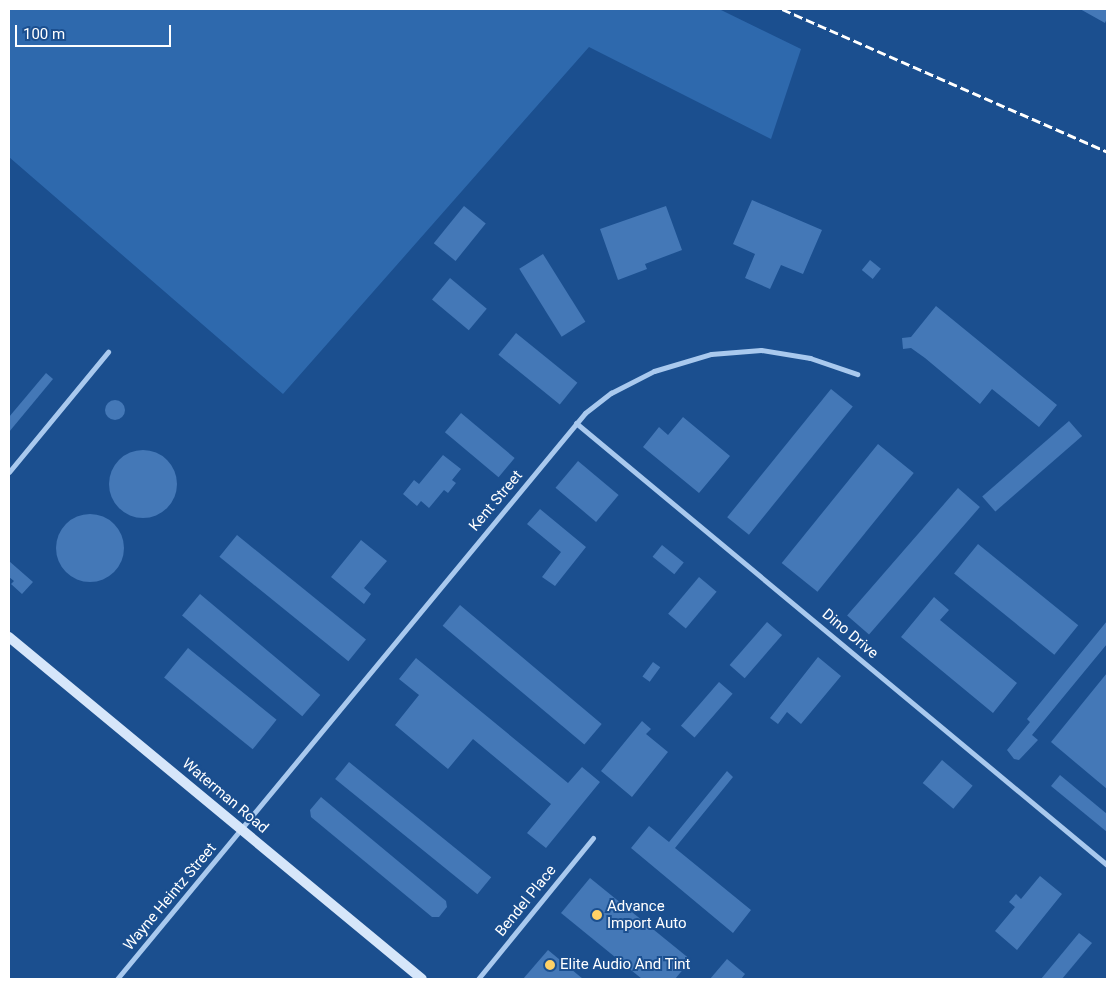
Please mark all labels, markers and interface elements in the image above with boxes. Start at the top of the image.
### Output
scale bar [18,15,174,47]
text: 100 m [23,25,65,43]
street label: Kent Street [465,467,527,535]
street label: Dino Drive [818,605,882,663]
street label: Waterman Road [178,755,272,837]
street label: Wayne Heintz Street [120,840,220,954]
street label: Bendel Place [492,862,560,940]
place label: Advance Import Auto [607,897,687,932]
marker: Advance Import Auto [591,909,603,921]
place label: Elite Audio And Tint [560,956,691,974]
marker: Elite Audio And Tint [544,959,556,971]

